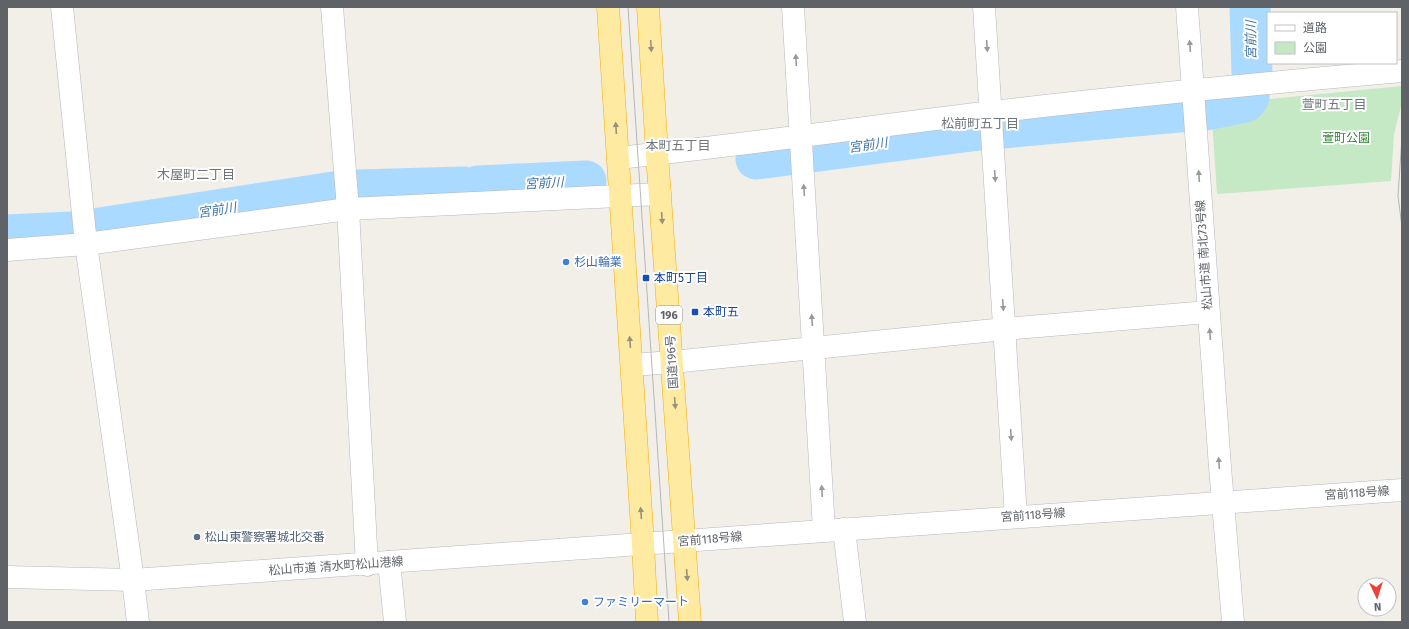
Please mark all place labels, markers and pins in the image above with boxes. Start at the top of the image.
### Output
place label: 杉山輪業 [574,255,622,269]
marker: 杉山輪業 [561,257,571,267]
place label: 本町5丁目 [654,271,708,285]
marker: 本町5丁目 [641,273,651,283]
place label: 本町五 [703,305,739,319]
marker: 本町五 [690,307,700,317]
place label: 松山東警察署城北交番 [205,530,325,544]
marker: 松山東警察署城北交番 [192,532,202,542]
place label: ファミリーマート [593,595,689,609]
marker: ファミリーマート [580,597,590,607]

